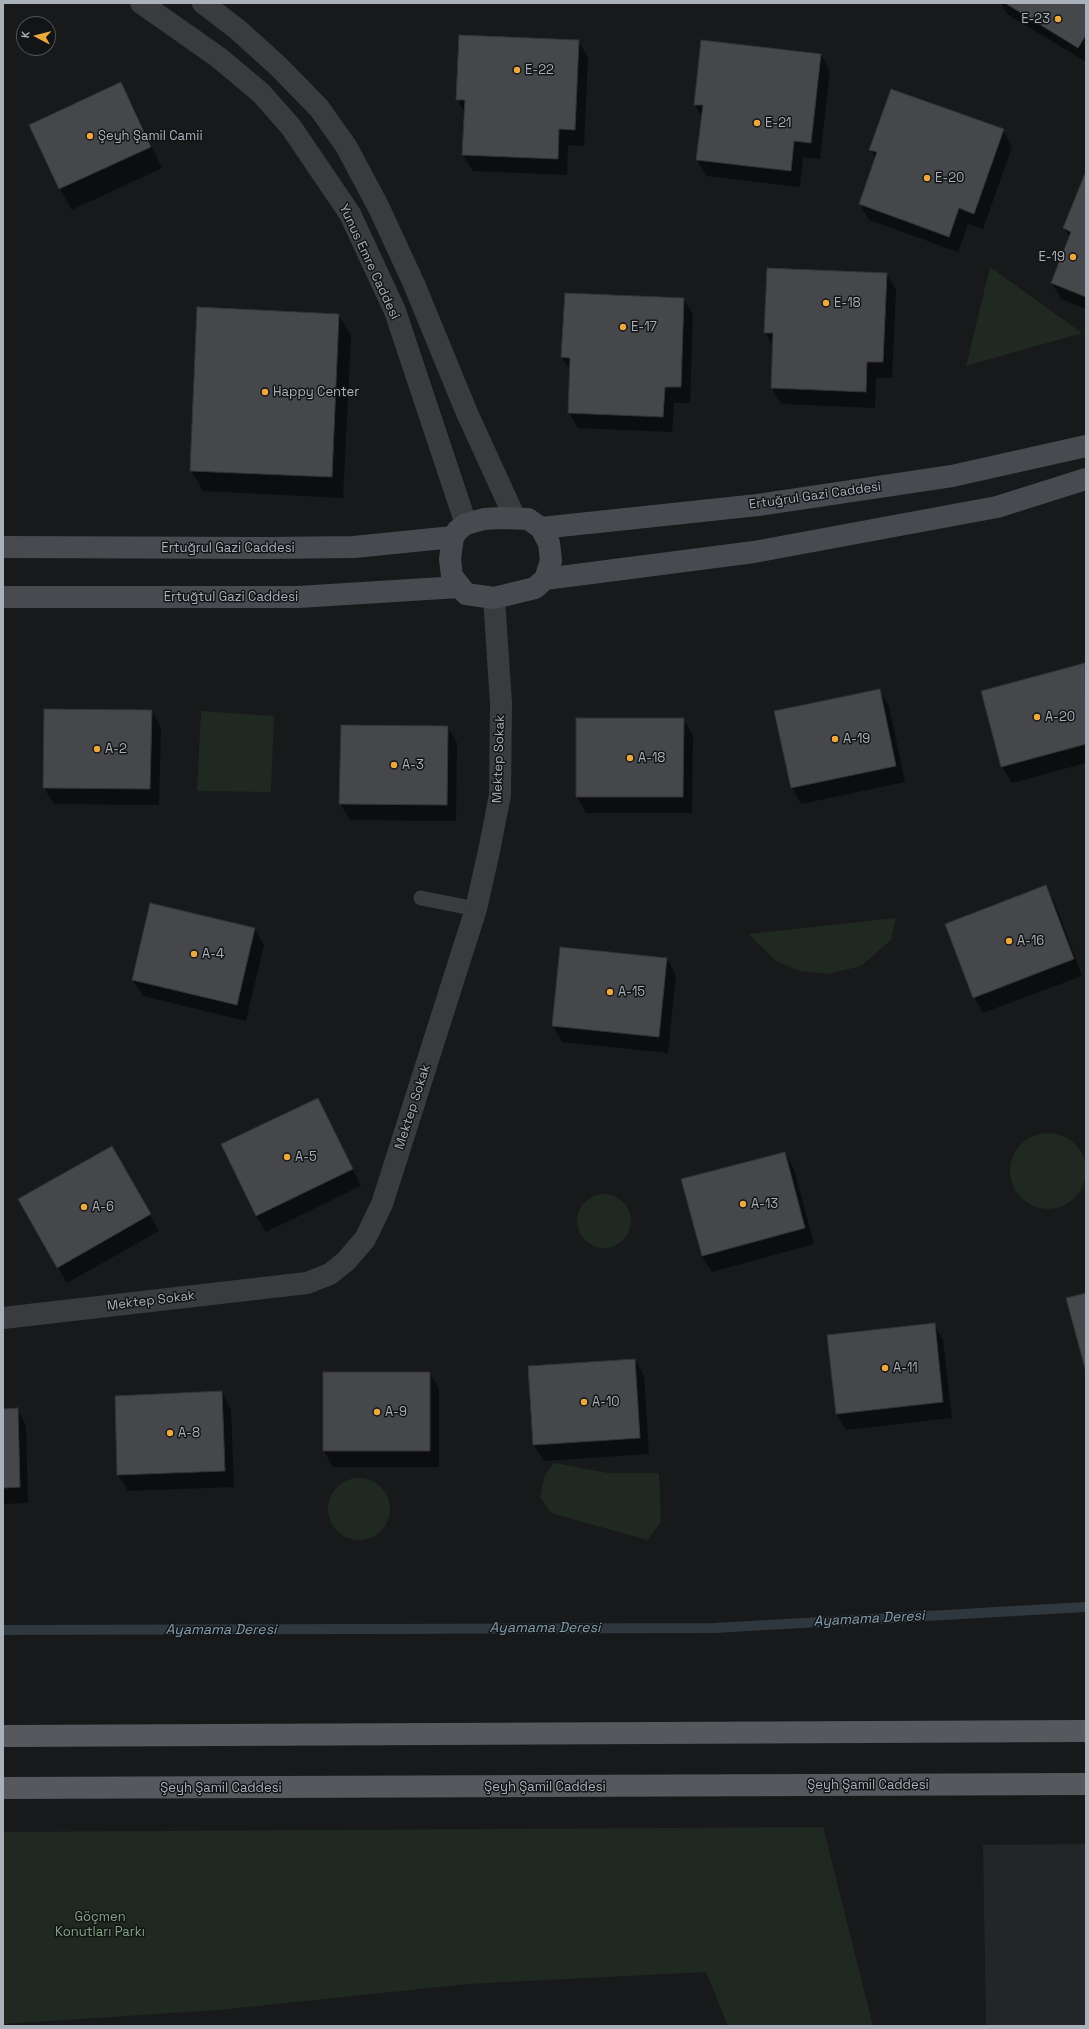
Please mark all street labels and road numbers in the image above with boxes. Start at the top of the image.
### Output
street label: Yunus Emre Caddesi [335,202,403,322]
street label: Ertuğrul Gazi Caddesi [748,479,882,513]
street label: Ertuğrul Gazi Caddesi [161,540,295,556]
street label: Ertuğtul Gazi Caddesi [164,589,298,605]
street label: Mektep Sokak [490,715,508,803]
street label: Mektep Sokak [392,1063,434,1151]
street label: Mektep Sokak [106,1288,196,1314]
street label: Şeyh Şamil Caddesi [807,1777,929,1793]
street label: Şeyh Şamil Caddesi [484,1779,606,1795]
street label: Şeyh Şamil Caddesi [160,1780,282,1796]

